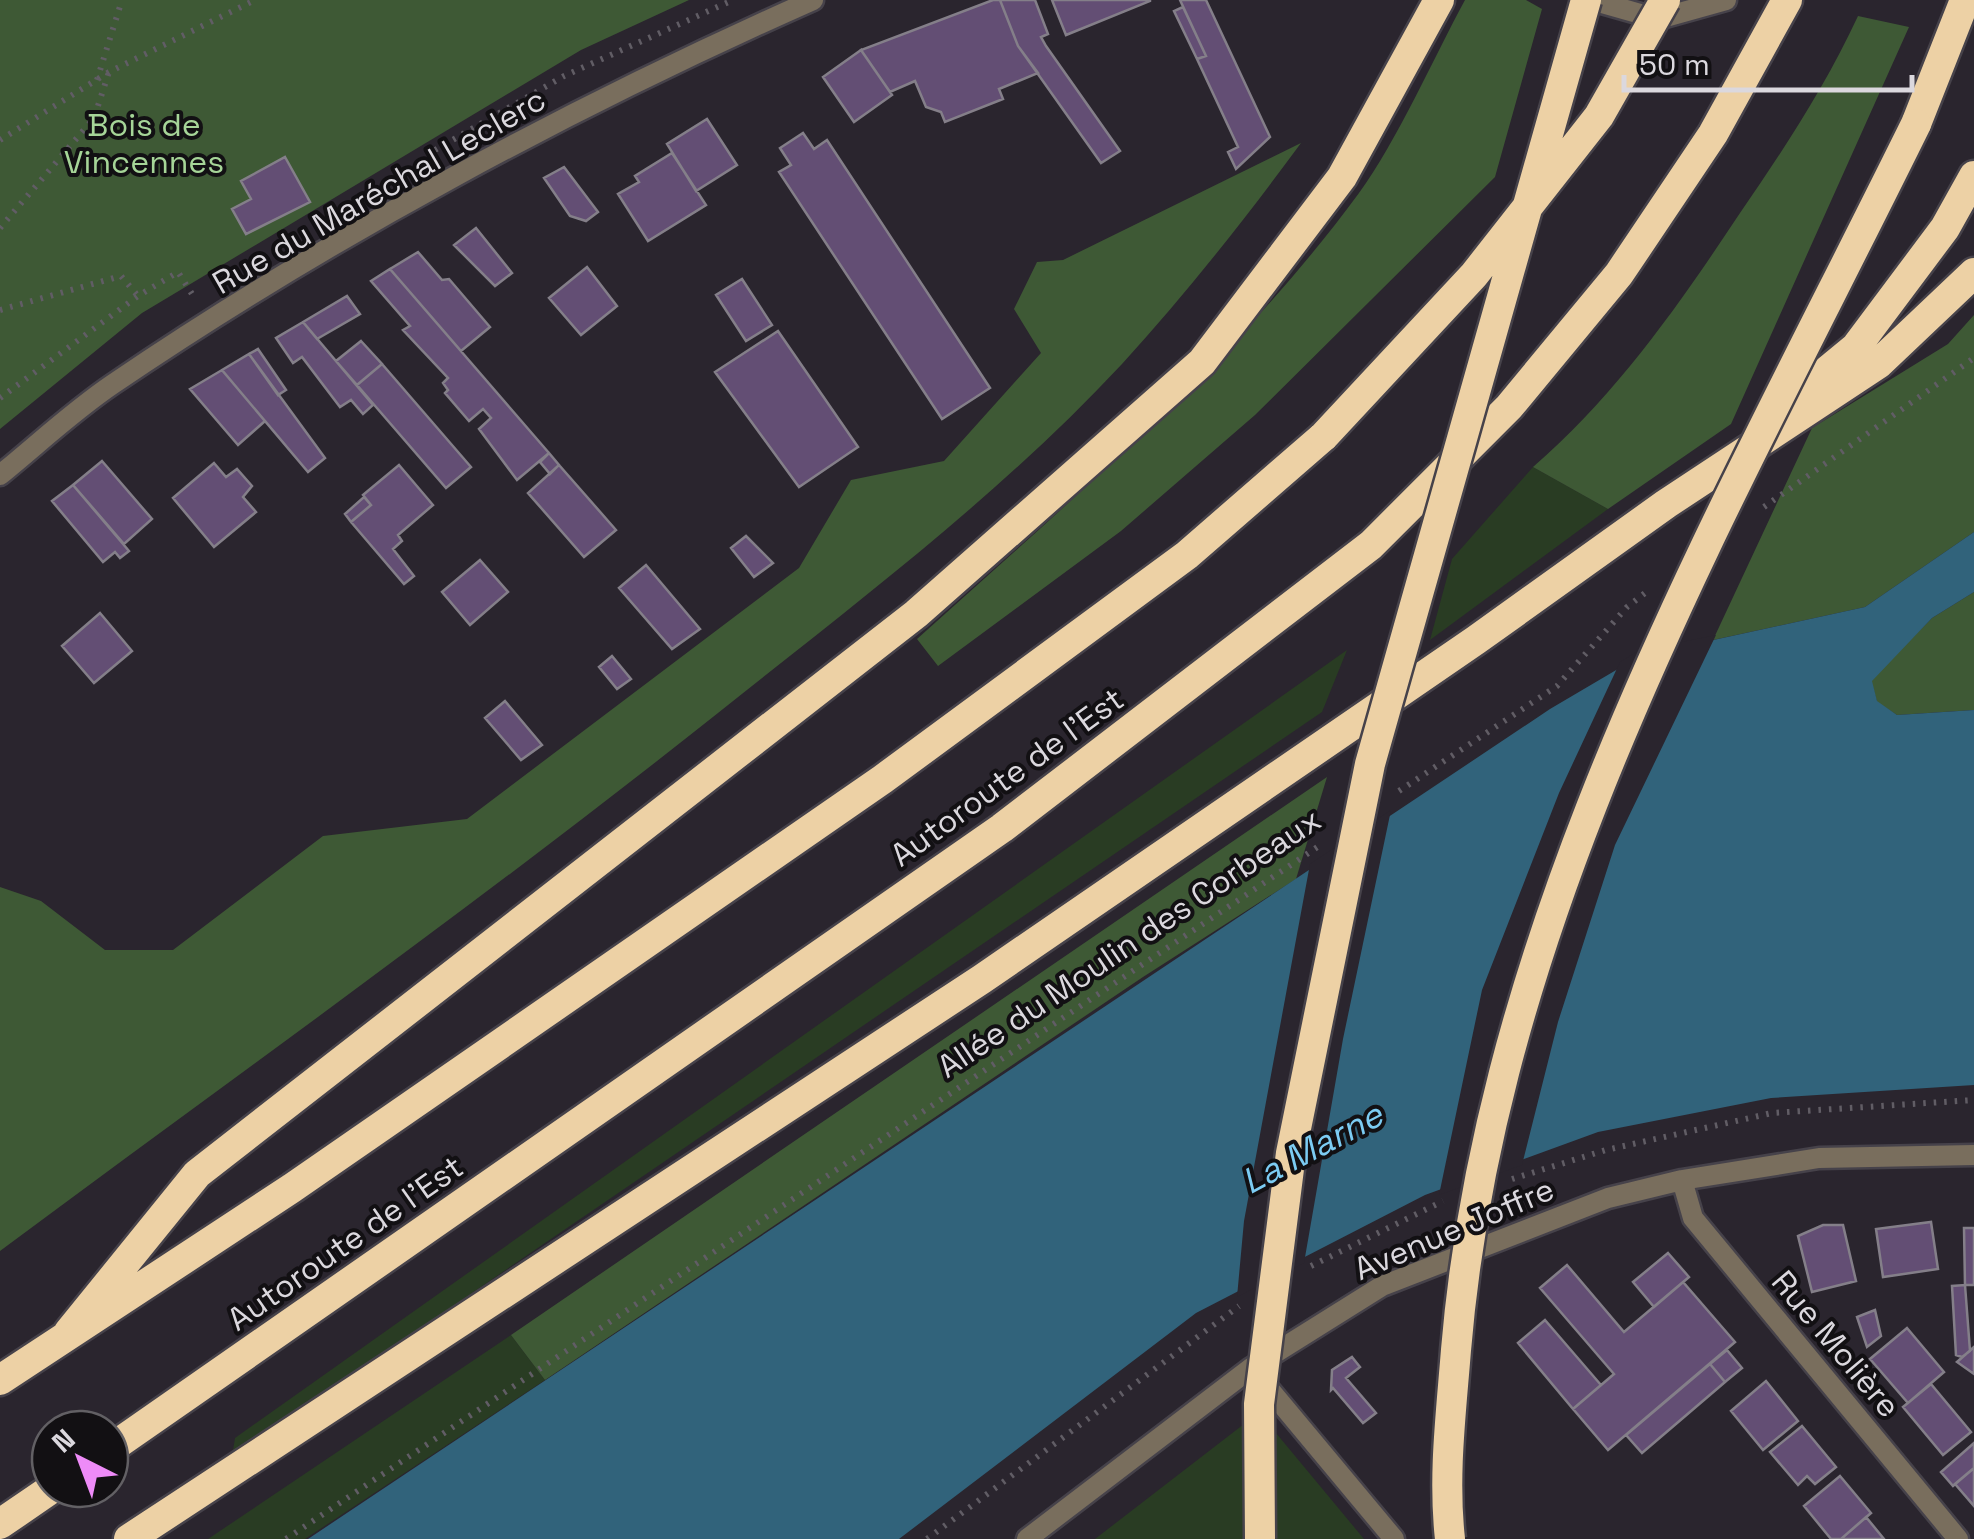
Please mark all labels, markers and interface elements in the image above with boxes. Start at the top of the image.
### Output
scale bar [1624,30,1912,92]
text: 50 m [1639,45,1710,84]
street label: Rue du Maréchal Leclerc [205,79,553,303]
park label: Bois de Vincennes [64,105,224,182]
street label: Autoroute de l’Est [883,679,1131,875]
street label: Allée du Moulin des Corbeaux [930,799,1328,1087]
water label: La Marne [1234,1092,1391,1204]
street label: Autoroute de l’Est [219,1147,471,1339]
street label: Avenue Joffre [1348,1169,1560,1289]
street label: Rue Molière [1763,1262,1909,1426]
north arrow [30,1409,130,1509]
text: N [44,1421,82,1460]

